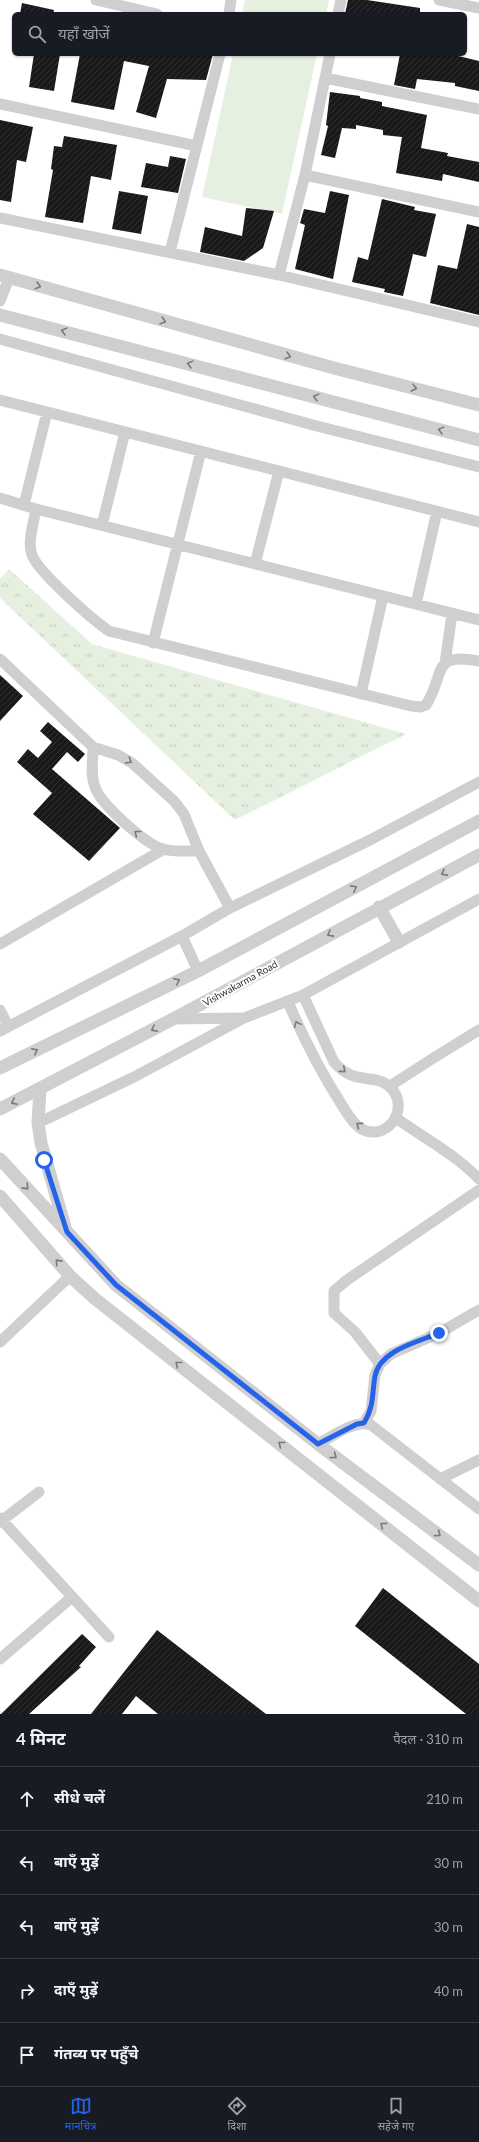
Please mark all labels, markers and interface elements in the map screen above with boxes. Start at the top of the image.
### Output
search box [12,12,467,56]
icon: search [26,23,48,45]
text: यहाँ खोजें [58,24,110,42]
one-way arrow [34,281,41,290]
one-way arrow [159,316,166,325]
one-way arrow [61,328,67,336]
one-way arrow [285,351,291,359]
one-way arrow [187,361,193,369]
one-way arrow [411,384,417,392]
one-way arrow [312,393,319,402]
one-way arrow [438,426,445,435]
one-way arrow [125,757,132,764]
one-way arrow [135,831,142,838]
one-way arrow [441,868,449,876]
one-way arrow [349,885,357,893]
one-way arrow [327,929,334,937]
street label: Vishwakarma Road [201,958,279,1008]
one-way arrow [172,979,180,986]
one-way arrow [294,1021,302,1028]
one-way arrow [151,1025,158,1032]
one-way arrow [31,1048,38,1056]
one-way arrow [338,1066,346,1073]
one-way arrow [10,1097,18,1105]
one-way arrow [356,1123,363,1130]
route start [35,1151,53,1169]
one-way arrow [22,1183,29,1190]
one-way arrow [55,1259,62,1267]
route end [430,1324,448,1342]
one-way arrow [176,1362,183,1369]
one-way arrow [278,1442,285,1449]
one-way arrow [330,1451,337,1458]
one-way arrow [380,1522,387,1529]
one-way arrow [434,1529,441,1536]
text: 4 मिनट [16,1728,66,1749]
text: पैदल · 310 m [393,1731,463,1747]
icon: ahead [16,1788,38,1810]
text: सीधे चलें [54,1788,105,1806]
text: 210 m [426,1791,463,1807]
icon: left [16,1852,38,1874]
text: बाएँ मुड़ें [54,1852,99,1870]
text: 30 m [434,1855,463,1871]
icon: left [16,1916,38,1938]
text: बाएँ मुड़ें [54,1916,99,1934]
text: 30 m [434,1919,463,1935]
icon: right [16,1980,38,2002]
text: दाएँ मुड़ें [54,1980,98,1998]
text: 40 m [434,1983,463,1999]
icon: arrive [16,2044,38,2066]
text: गंतव्य पर पहुँचे [54,2044,138,2062]
tab: मानचित्र [65,2095,96,2134]
tab: दिशा [226,2095,248,2134]
tab: सहेजे गए [378,2095,414,2134]

